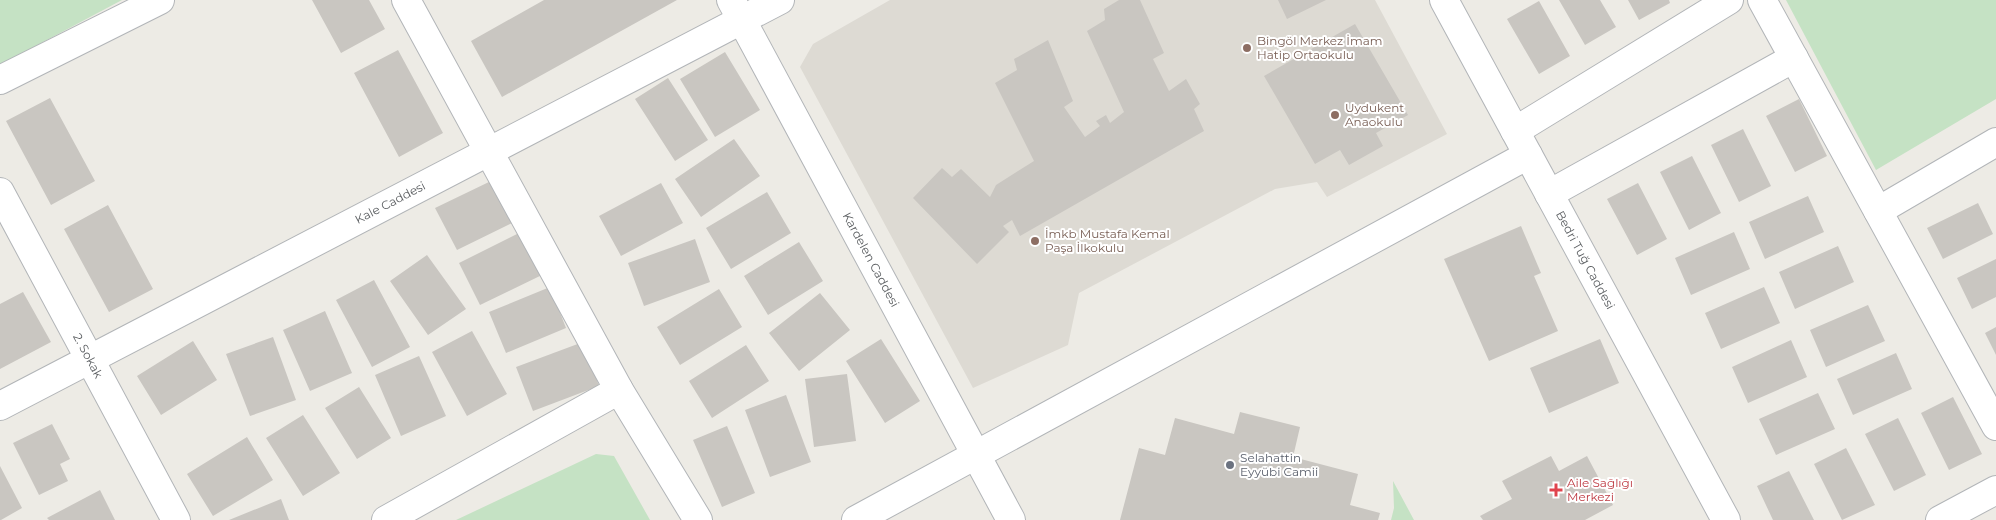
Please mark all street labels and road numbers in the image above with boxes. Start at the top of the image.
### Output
street label: Kale Caddesi [352,178,428,227]
street label: Bedri Tuğ Caddesi [1553,208,1618,312]
street label: Kardelen Caddesi [840,210,903,309]
street label: 2. Sokak [70,331,107,381]

